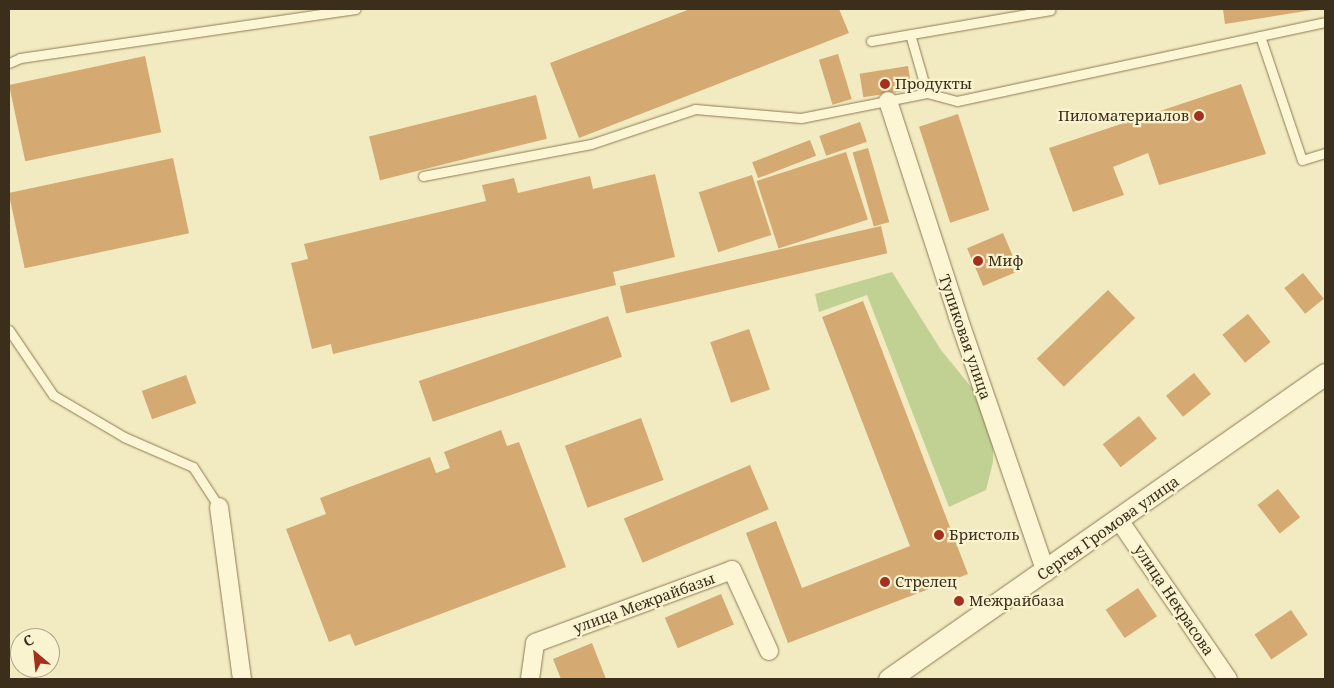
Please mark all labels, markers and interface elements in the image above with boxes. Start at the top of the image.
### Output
place label: Продукты [895,75,972,93]
marker: Продукты [879,78,891,90]
place label: Пиломатериалов [1058,107,1189,125]
marker: Пиломатериалов [1193,110,1205,122]
place label: Миф [988,252,1023,270]
marker: Миф [972,255,984,267]
street label: Тупиковая улица [935,272,995,402]
street label: Сергея Громова улица [1034,472,1182,584]
place label: Бристоль [949,526,1019,544]
marker: Бристоль [933,529,945,541]
street label: улица Некрасова [1130,541,1218,659]
street label: улица Межрайбазы [571,569,717,637]
place label: Стрелец [895,573,957,591]
marker: Стрелец [879,576,891,588]
place label: Межрайбаза [969,592,1065,610]
marker: Межрайбаза [953,595,965,607]
north arrow [10,628,60,678]
text: С [20,630,37,651]

